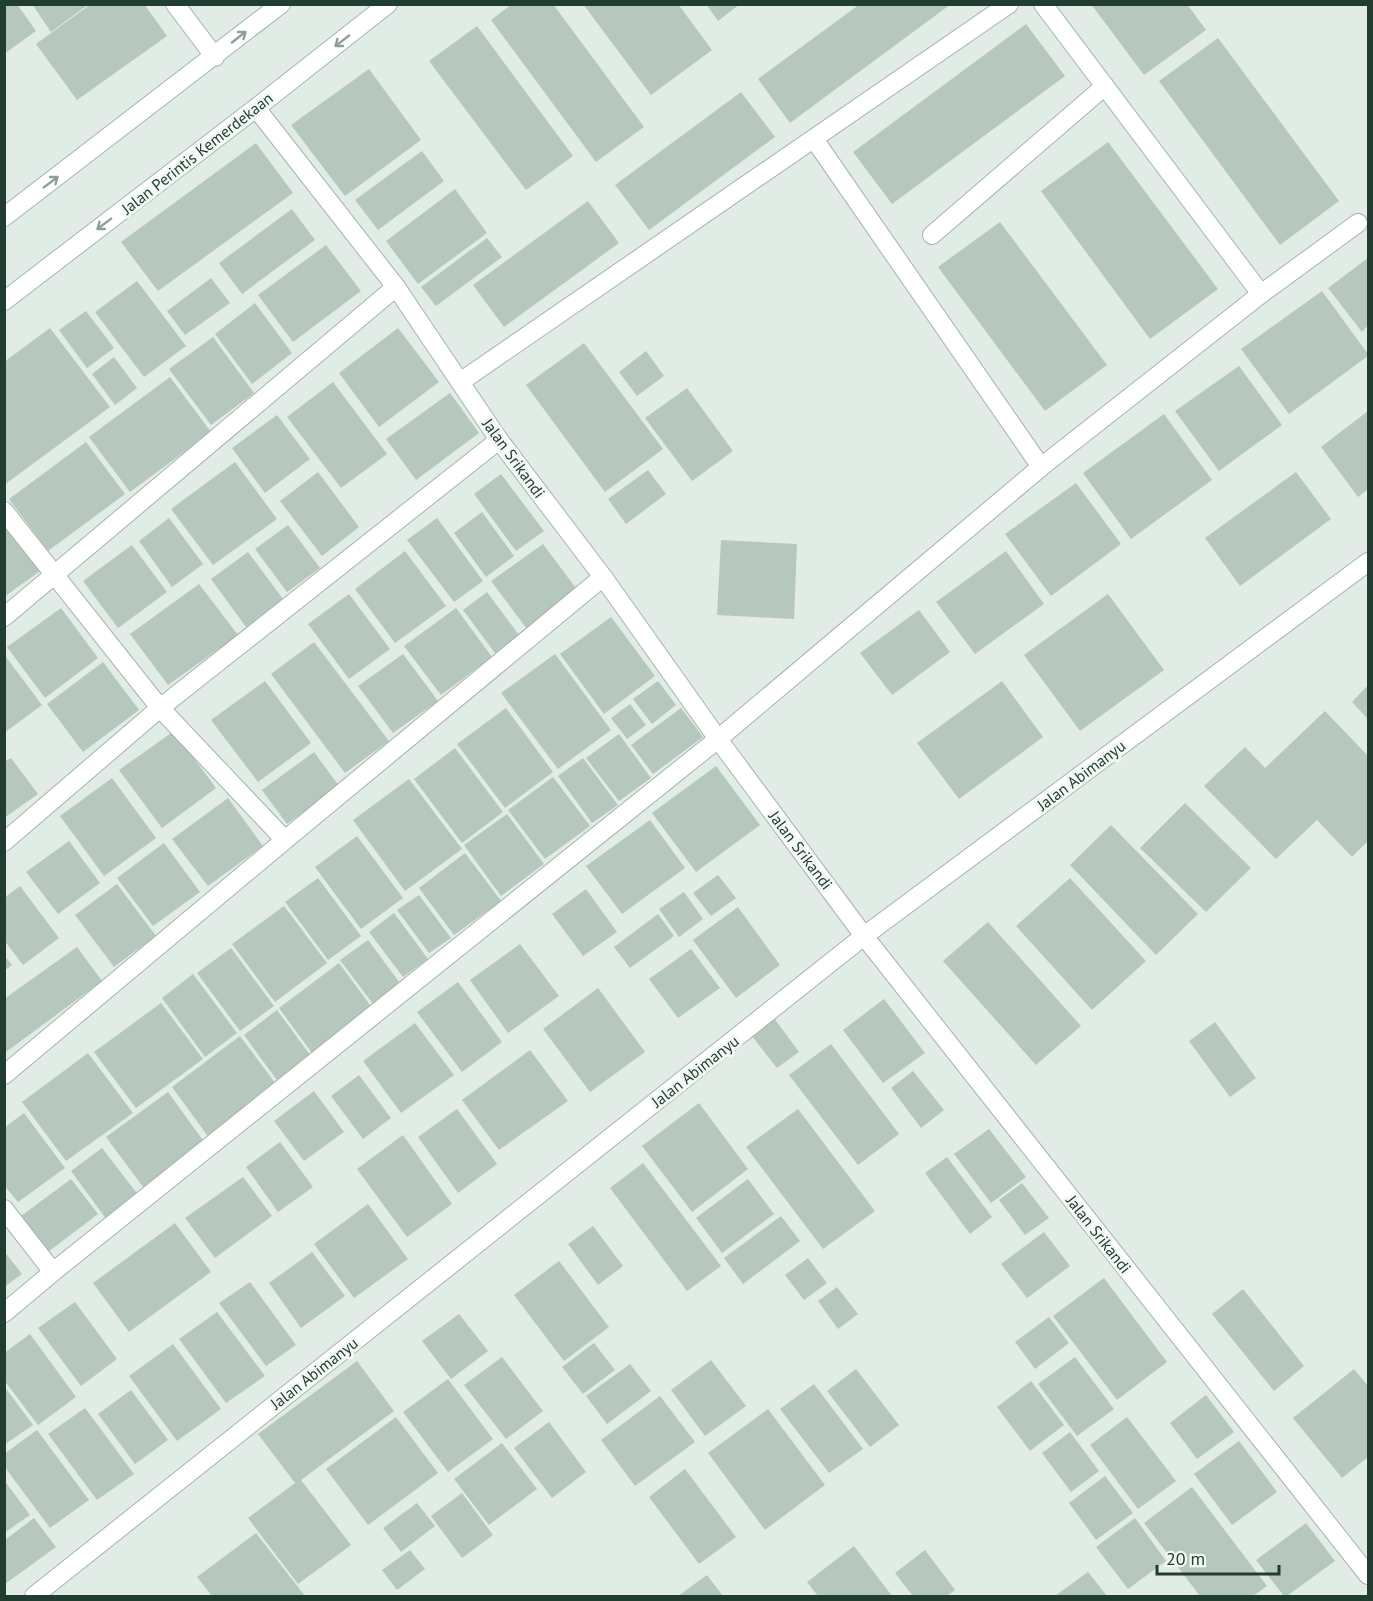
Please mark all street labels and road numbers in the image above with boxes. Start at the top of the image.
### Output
street label: Jalan Perintis Kemerdekaan [117,88,277,219]
street label: Jalan Srikandi [478,413,550,502]
street label: Jalan Abimanyu [1032,735,1129,815]
street label: Jalan Srikandi [764,806,837,893]
street label: Jalan Abimanyu [646,1031,743,1112]
street label: Jalan Srikandi [1062,1190,1136,1277]
street label: Jalan Abimanyu [265,1333,362,1414]

